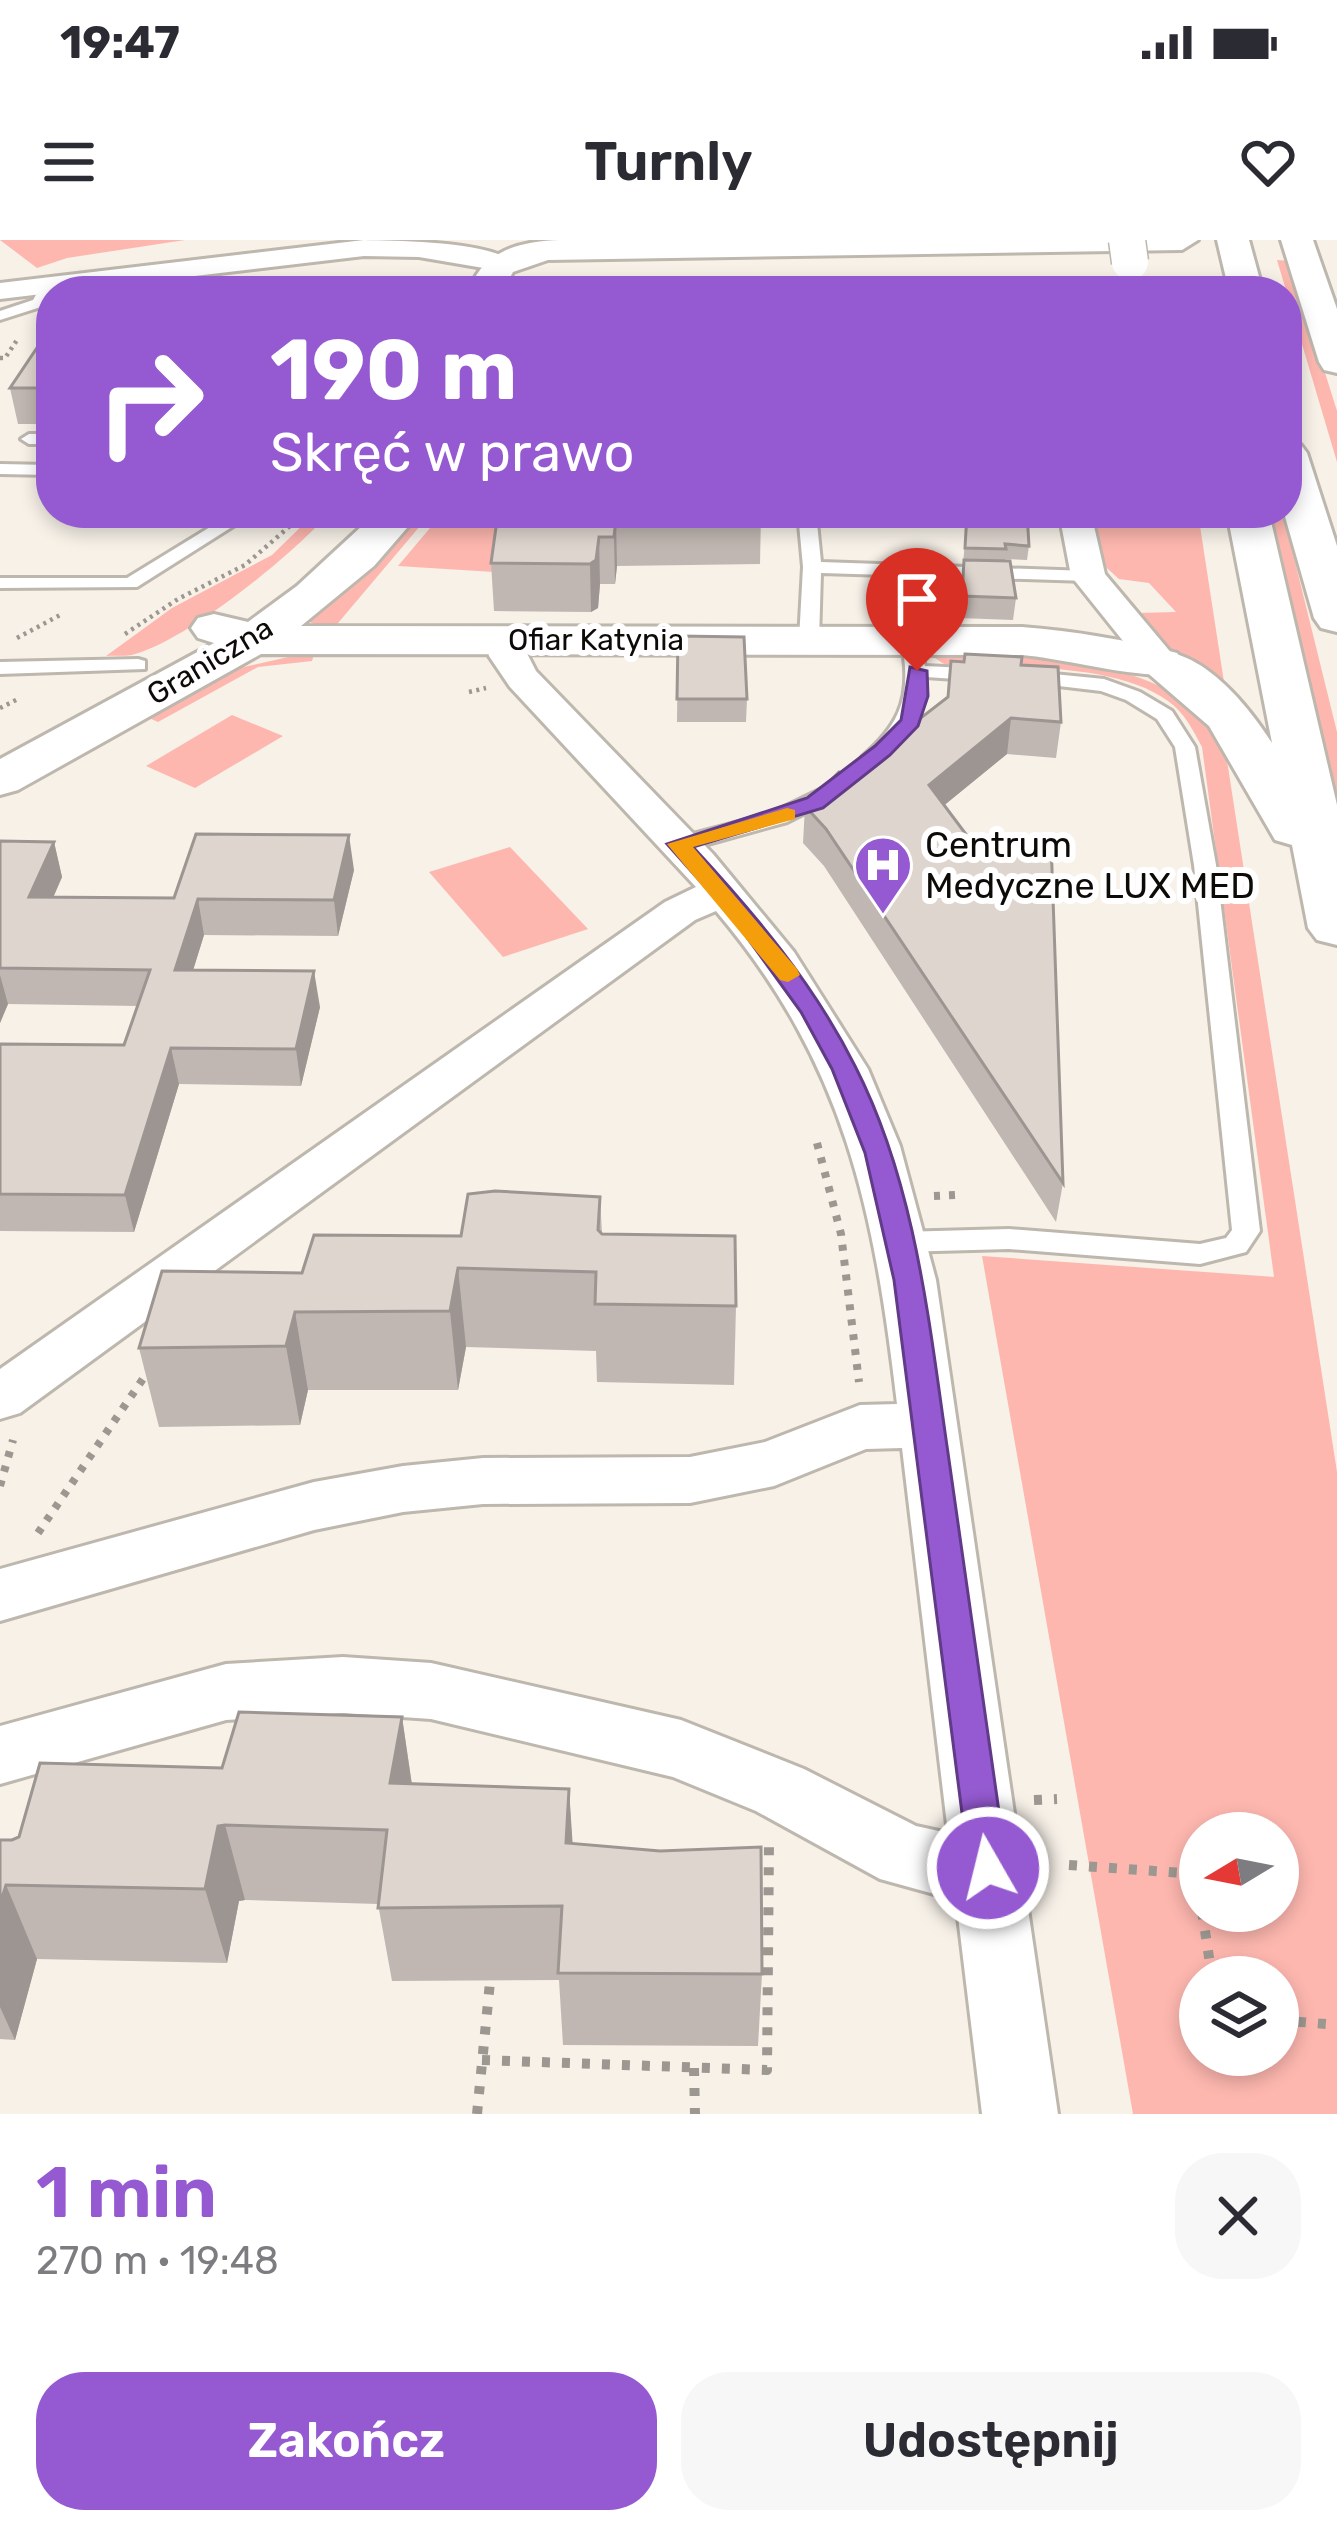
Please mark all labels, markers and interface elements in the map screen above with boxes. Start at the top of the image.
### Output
text: 19:47 [60,16,180,69]
icon: menu [36,129,102,195]
icon: heart [1235,129,1301,195]
text: Turnly [584,130,753,194]
text: 190 m [270,320,518,420]
icon: right [72,324,228,480]
text: Skręć w prawo [270,421,634,485]
pin [866,548,968,671]
icon: arrive [884,566,950,632]
street label: Graniczna [141,609,279,713]
street label: Ofiar Katynia [508,622,684,658]
place label: Centrum Medyczne LUX MED [925,823,1255,907]
hospital icon: Centrum Medyczne LUX MED [852,834,914,916]
position arrow [925,1805,1051,1931]
north arrow [1179,1812,1299,1932]
map controls [1179,1812,1299,2076]
button: layers [1179,1956,1299,2076]
text: 1 min [36,2150,217,2235]
button: close [1175,2153,1301,2279]
text: 270 m · 19:48 [36,2238,279,2284]
button: Zakończ [36,2372,657,2510]
button: Udostępnij [681,2372,1301,2510]

